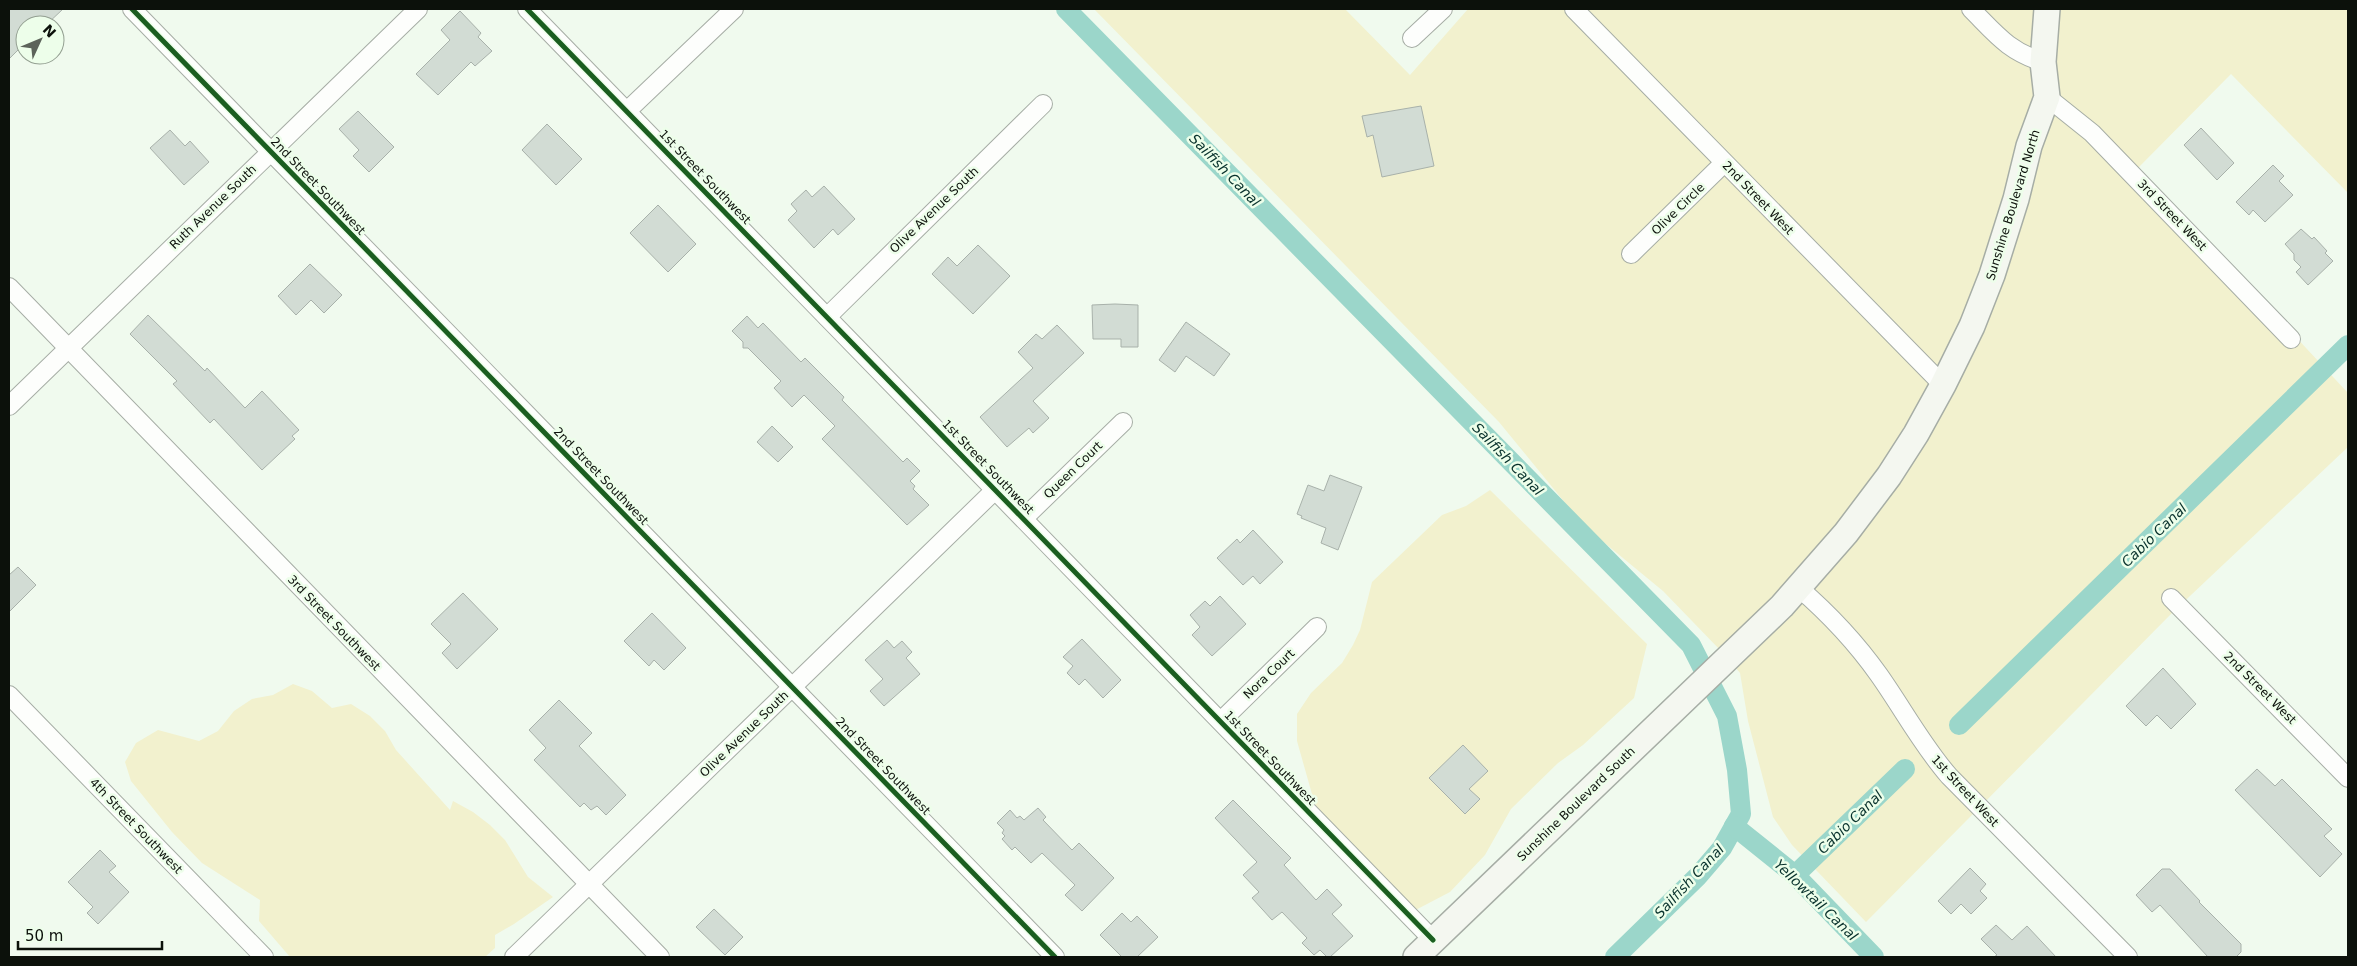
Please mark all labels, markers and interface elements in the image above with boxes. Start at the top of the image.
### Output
north arrow [15,15,65,65]
text: N [40,21,59,41]
street label: 1st Street Southwest [656,127,754,227]
street label: Sunshine Boulevard North [1983,128,2043,282]
water label: Sailfish Canal [1186,130,1264,210]
street label: 2nd Street Southwest [268,134,368,238]
street label: 2nd Street West [1719,158,1797,238]
street label: Ruth Avenue South [167,162,259,252]
street label: Olive Avenue South [887,164,981,256]
street label: 3rd Street West [2134,176,2210,254]
street label: Olive Circle [1649,180,1707,238]
street label: 1st Street Southwest [939,417,1037,517]
water label: Sailfish Canal [1469,419,1547,499]
street label: 2nd Street Southwest [551,424,651,528]
street label: Queen Court [1041,438,1105,502]
water label: Cabio Canal [2118,500,2190,570]
street label: 3rd Street Southwest [285,572,383,674]
street label: Nora Court [1241,646,1298,702]
street label: 2nd Street West [2221,649,2299,727]
street label: Olive Avenue South [697,688,791,780]
street label: 1st Street Southwest [1221,708,1319,808]
street label: 2nd Street Southwest [833,714,933,818]
street label: Sunshine Boulevard South [1514,744,1638,864]
street label: 1st Street West [1928,753,2002,830]
street label: 4th Street Southwest [87,775,185,877]
water label: Cabio Canal [1814,787,1886,857]
water label: Sailfish Canal [1651,841,1727,921]
water label: Yellowtail Canal [1771,856,1861,944]
scale bar [18,918,161,950]
text: 50 m [25,927,63,945]

